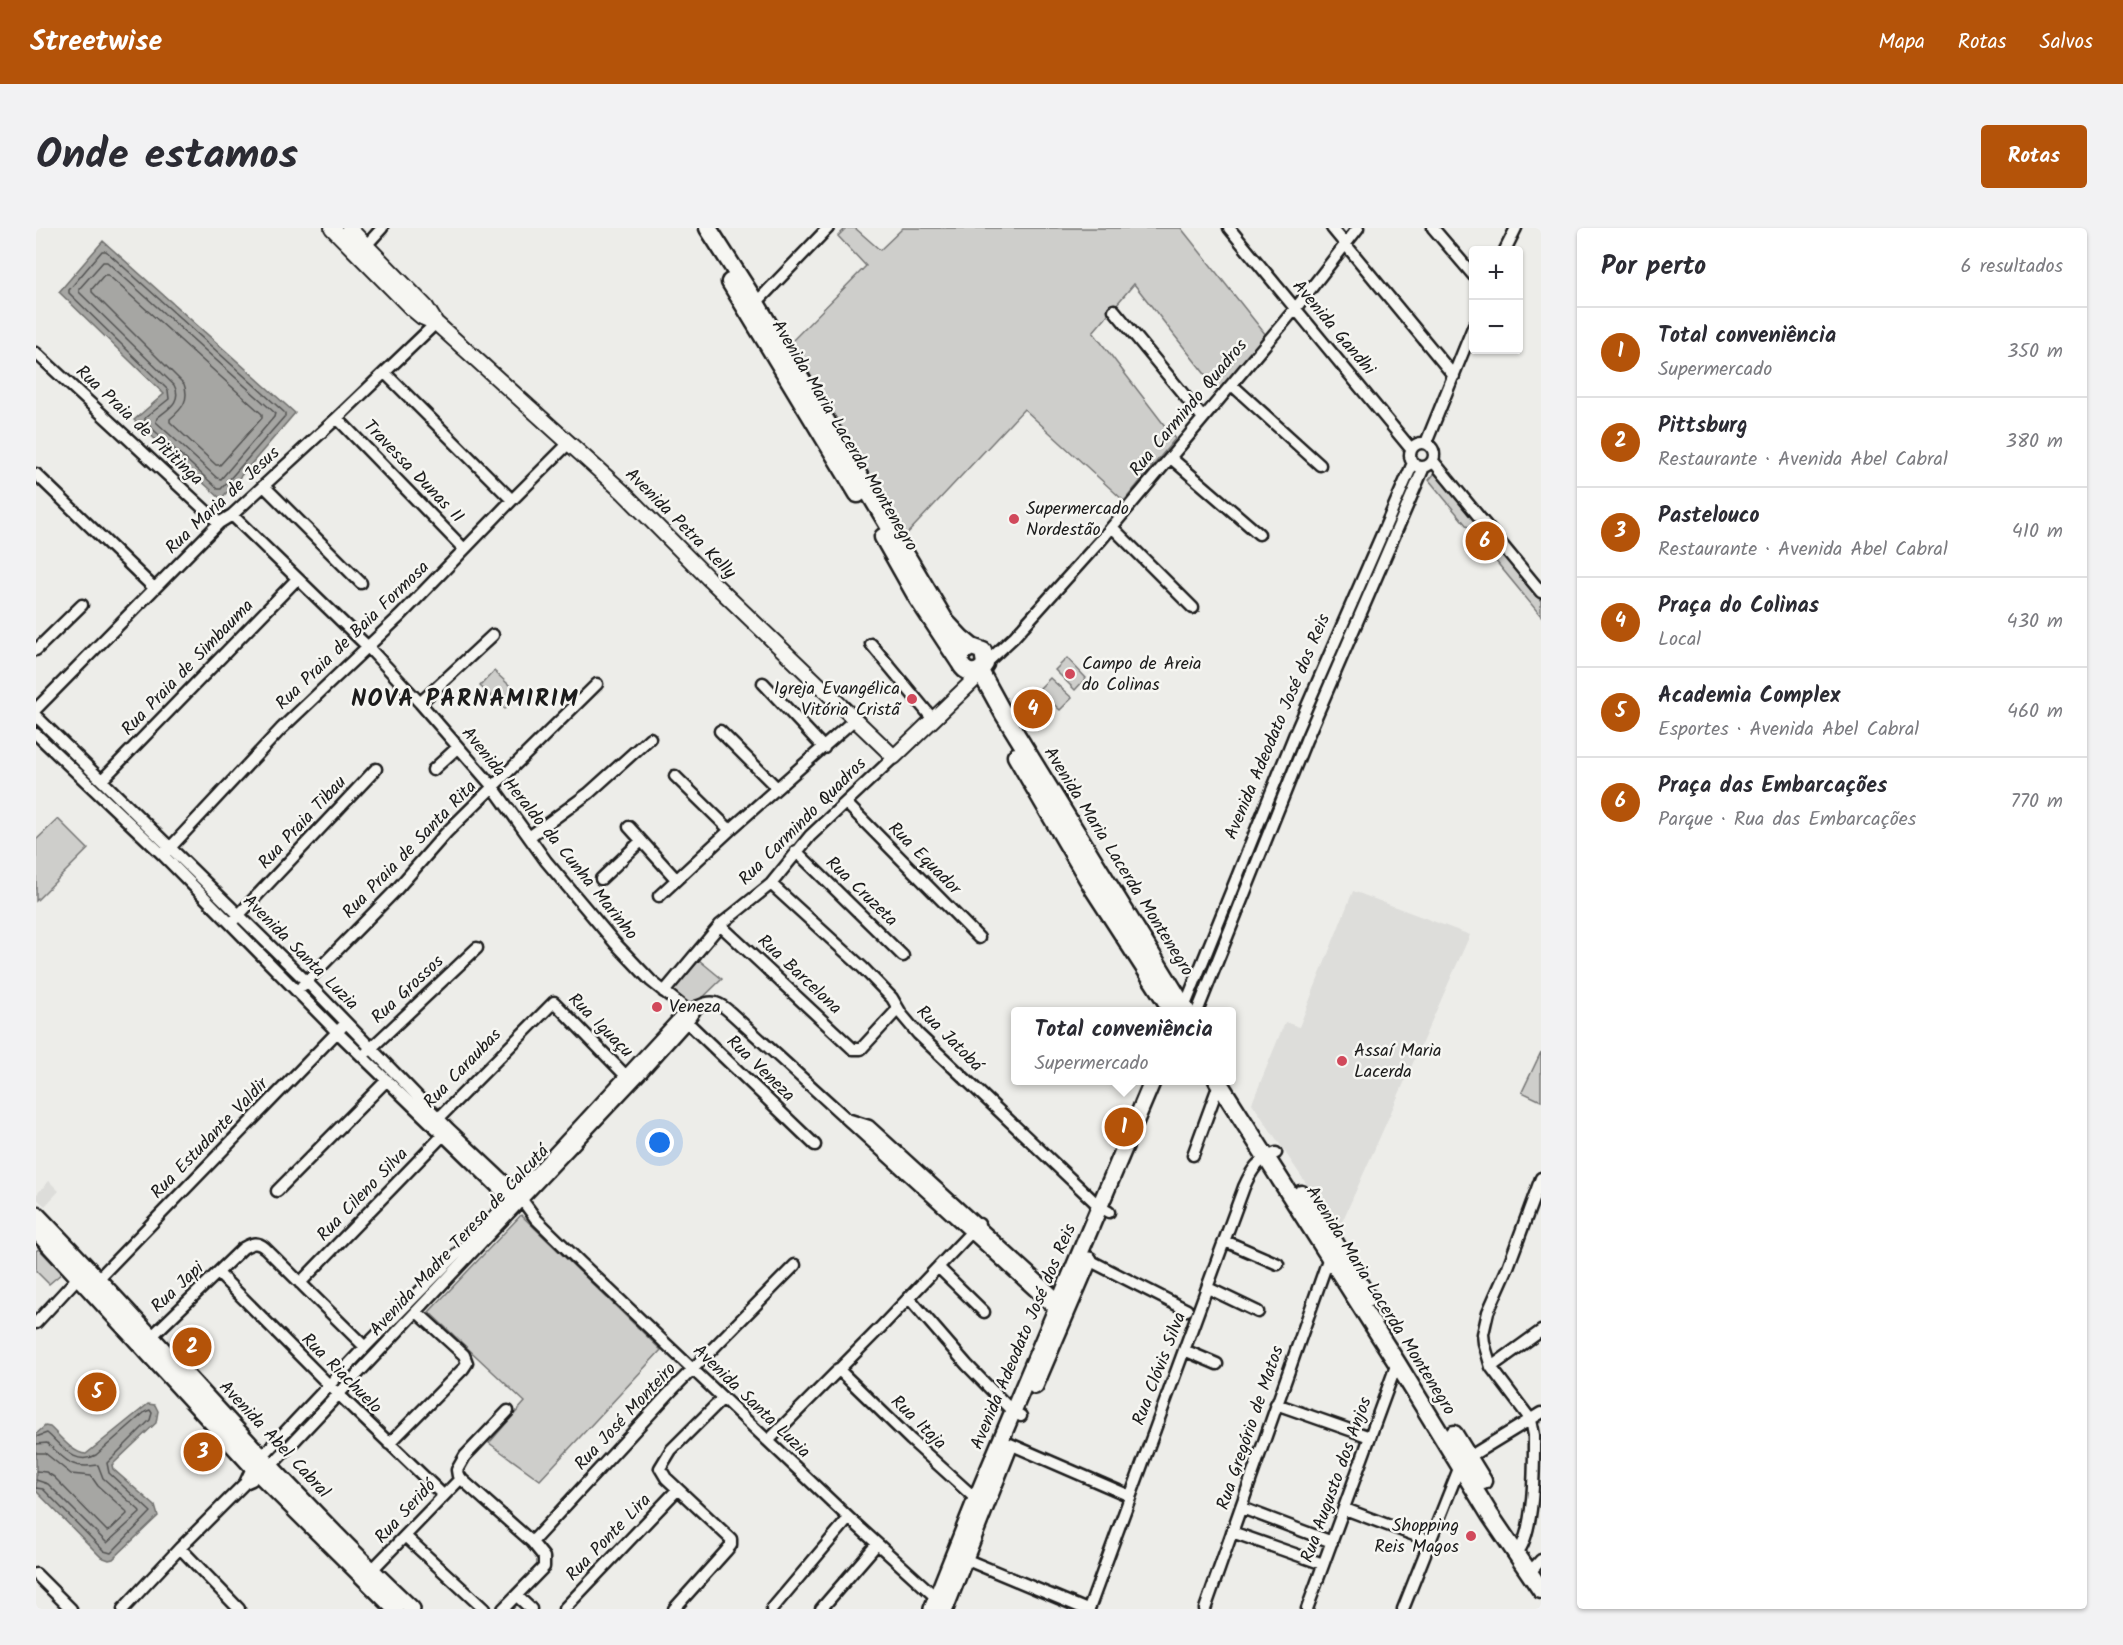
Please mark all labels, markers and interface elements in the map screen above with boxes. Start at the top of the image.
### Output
text: Streetwise [30,20,162,65]
text: Mapa [1879,26,1925,59]
text: Rotas [1958,26,2007,59]
text: Salvos [2040,26,2093,59]
text: Onde estamos [36,123,298,190]
button: Rotas [1981,125,2087,188]
map controls [1469,246,1523,354]
button: + [1469,246,1523,300]
text: Por perto [1601,246,1706,288]
text: 6 resultados [1961,251,2063,283]
street label: Avenida Gandhi [1284,274,1382,383]
button: − [1469,300,1523,354]
street label: Avenida Maria Lacerda Montenegro [763,315,925,557]
text: Total conveniência [1658,319,1836,354]
street label: Rua Carmindo Quadros [1123,333,1256,483]
text: 1 [1617,336,1624,368]
text: 350 m [2007,336,2063,368]
text: Supermercado [1658,354,1772,386]
street label: Rua Praia de Pititinga [68,359,210,493]
text: Pittsburg [1658,409,1748,444]
street label: Travessa Dunas II [356,413,470,531]
text: 2 [1615,426,1626,458]
text: 380 m [2006,426,2063,458]
street label: Rua Maria de Jesus [159,440,287,562]
text: Restaurante · Avenida Abel Cabral [1658,444,1948,476]
street label: Avenida Petra Kelly [618,462,743,587]
place label: Supermercado Nordestão [1026,495,1129,545]
text: Pastelouco [1658,499,1760,534]
marker: Supermercado Nordestão [1007,512,1021,526]
text: 3 [1615,516,1626,548]
text: 410 m [2012,516,2063,548]
pin: 6 [1466,518,1504,564]
text: Restaurante · Avenida Abel Cabral [1658,534,1948,566]
street label: Rua Praia de Baia Formosa [269,554,437,718]
text: Praça do Colinas [1658,589,1819,624]
street label: Rua Praia de Simbauma [115,593,261,743]
text: 4 [1615,606,1626,638]
text: 430 m [2007,606,2063,638]
street label: Avenida Adeodato José dos Reis [1217,609,1339,845]
text: Local [1658,624,1701,656]
place label: Campo de Areia do Colinas [1082,650,1202,700]
marker: Campo de Areia do Colinas [1063,667,1077,681]
place label: Igreja Evangélica Vitória Cristã [774,675,901,725]
text: Academia Complex [1658,679,1840,714]
district label: NOVA PARNAMIRIM [351,680,579,719]
pin: 4 [1014,686,1052,732]
marker: Igreja Evangélica Vitória Cristã [905,692,919,706]
text: 5 [1615,696,1626,728]
text: 460 m [2007,696,2063,728]
text: Esportes · Avenida Abel Cabral [1658,714,1919,746]
street label: Avenida Heraldo da Cunha Marinho [453,721,645,947]
street label: Avenida Maria Lacerda Montenegro [1035,741,1201,983]
street label: Rua Carmindo Quadros [732,751,874,893]
street label: Rua Praia Tibau [252,769,355,877]
text: Praça das Embarcações [1658,769,1887,804]
street label: Rua Praia de Santa Rita [336,774,484,926]
text: 6 [1615,786,1626,818]
text: 770 m [2011,786,2063,818]
text: Parque · Rua das Embarcações [1658,804,1916,836]
street label: Rua Equador [880,815,968,903]
street label: Rua Cruzeta [818,850,904,934]
street label: Avenida Santa Luzia [235,888,365,1018]
street label: Rua Barcelona [750,928,848,1022]
street label: Rua Grossos [365,948,451,1032]
street label: Rua Iguaçu [560,986,640,1066]
place label: Veneza [669,993,721,1022]
street label: Rua Jatobá [909,999,990,1080]
marker: Veneza [650,1000,664,1014]
popup [1011,1007,1236,1085]
text: Total conveniência [1034,1013,1213,1048]
street label: Rua Caraubas [417,1022,509,1116]
street label: Rua Veneza [719,1029,801,1109]
place label: Assaí Maria Lacerda [1354,1037,1442,1087]
text: Supermercado [1034,1048,1149,1080]
marker: Assaí Maria Lacerda [1335,1054,1349,1068]
street label: Rua Estudante Valdir [144,1071,277,1206]
pin: 1 [1104,1104,1144,1150]
your location [645,1128,674,1157]
street label: Avenida Madre Teresa de Calcutá [363,1137,558,1343]
street label: Rua Cileno Silva [310,1141,416,1249]
street label: Avenida Maria Lacerda Montenegro [1297,1180,1463,1422]
street label: Avenida Adeodato José dos Reis [963,1219,1085,1455]
street label: Rua Japi [144,1255,212,1321]
street label: Rua Clóvis Silva [1125,1308,1195,1430]
pin: 2 [172,1324,212,1370]
street label: Rua Riachuelo [294,1327,388,1421]
street label: Avenida Santa Luzia [685,1338,817,1466]
street label: Rua Gregório de Matos [1209,1342,1293,1514]
street label: Rua José Monteiro [568,1356,684,1478]
pin: 5 [78,1370,116,1414]
street label: Avenida Abel Cabral [211,1374,337,1506]
street label: Rua Itaja [883,1389,953,1457]
street label: Rua Augusto dos Anjos [1294,1393,1381,1567]
pin: 3 [184,1430,222,1474]
street label: Rua Seridó [368,1472,444,1551]
street label: Rua Ponte Lira [559,1487,659,1589]
place label: Shopping Reis Magos [1374,1512,1459,1562]
marker: Shopping Reis Magos [1464,1529,1478,1543]

